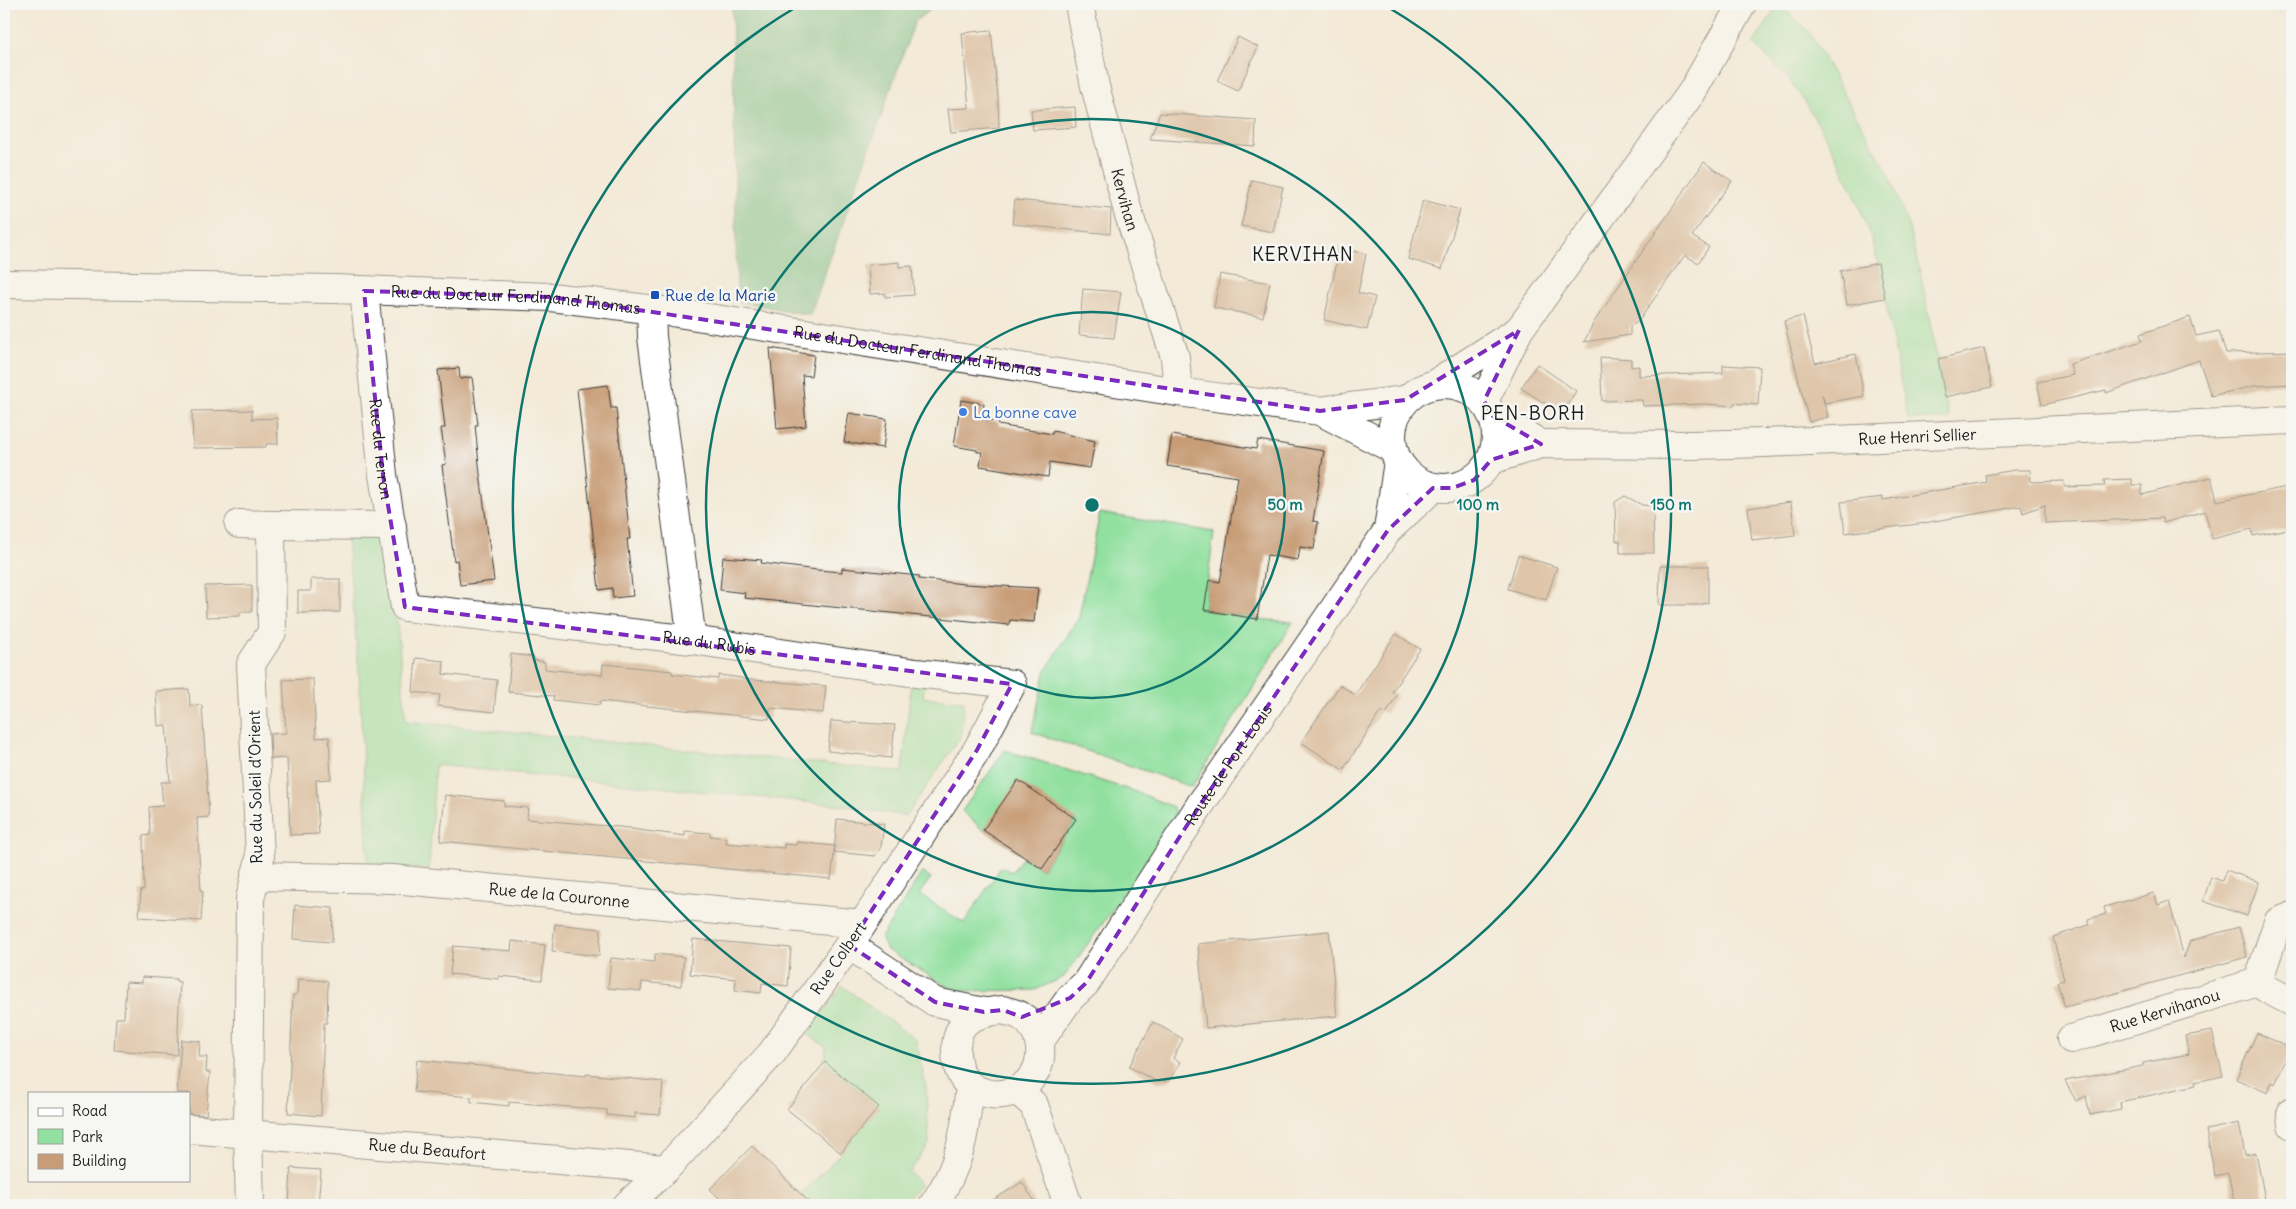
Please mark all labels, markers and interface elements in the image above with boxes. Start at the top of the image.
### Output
street label: Kervihan [1107,166,1143,233]
district label: KERVIHAN [1252,242,1354,266]
street label: Rue du Docteur Ferdinand Thomas [390,281,642,318]
place label: Rue de la Marie [665,285,776,305]
marker: Rue de la Marie [649,289,661,301]
street label: Rue du Docteur Ferdinand Thomas [792,322,1043,380]
street label: Rue du Terron [365,398,397,501]
district label: PEN-BORH [1481,401,1585,425]
place label: La bonne cave [973,402,1077,422]
marker: La bonne cave [957,406,969,418]
street label: Rue Henri Sellier [1858,424,1977,449]
text: 50 m [1267,495,1303,514]
text: 100 m [1457,495,1499,514]
text: 150 m [1650,495,1692,514]
centre of rings [1083,496,1101,514]
street label: Rue du Rubis [662,627,757,659]
street label: Route de Port-Louis [1180,700,1276,829]
street label: Rue du Soleil d'Orient [244,709,266,864]
street label: Rue de la Couronne [488,878,631,912]
street label: Rue Colbert [806,917,871,998]
street label: Rue Kervihanou [2107,984,2222,1037]
legend [28,1092,190,1182]
text: Road [72,1101,107,1120]
text: Park [72,1127,103,1146]
street label: Rue du Beaufort [368,1134,487,1164]
text: Building [72,1151,127,1170]

